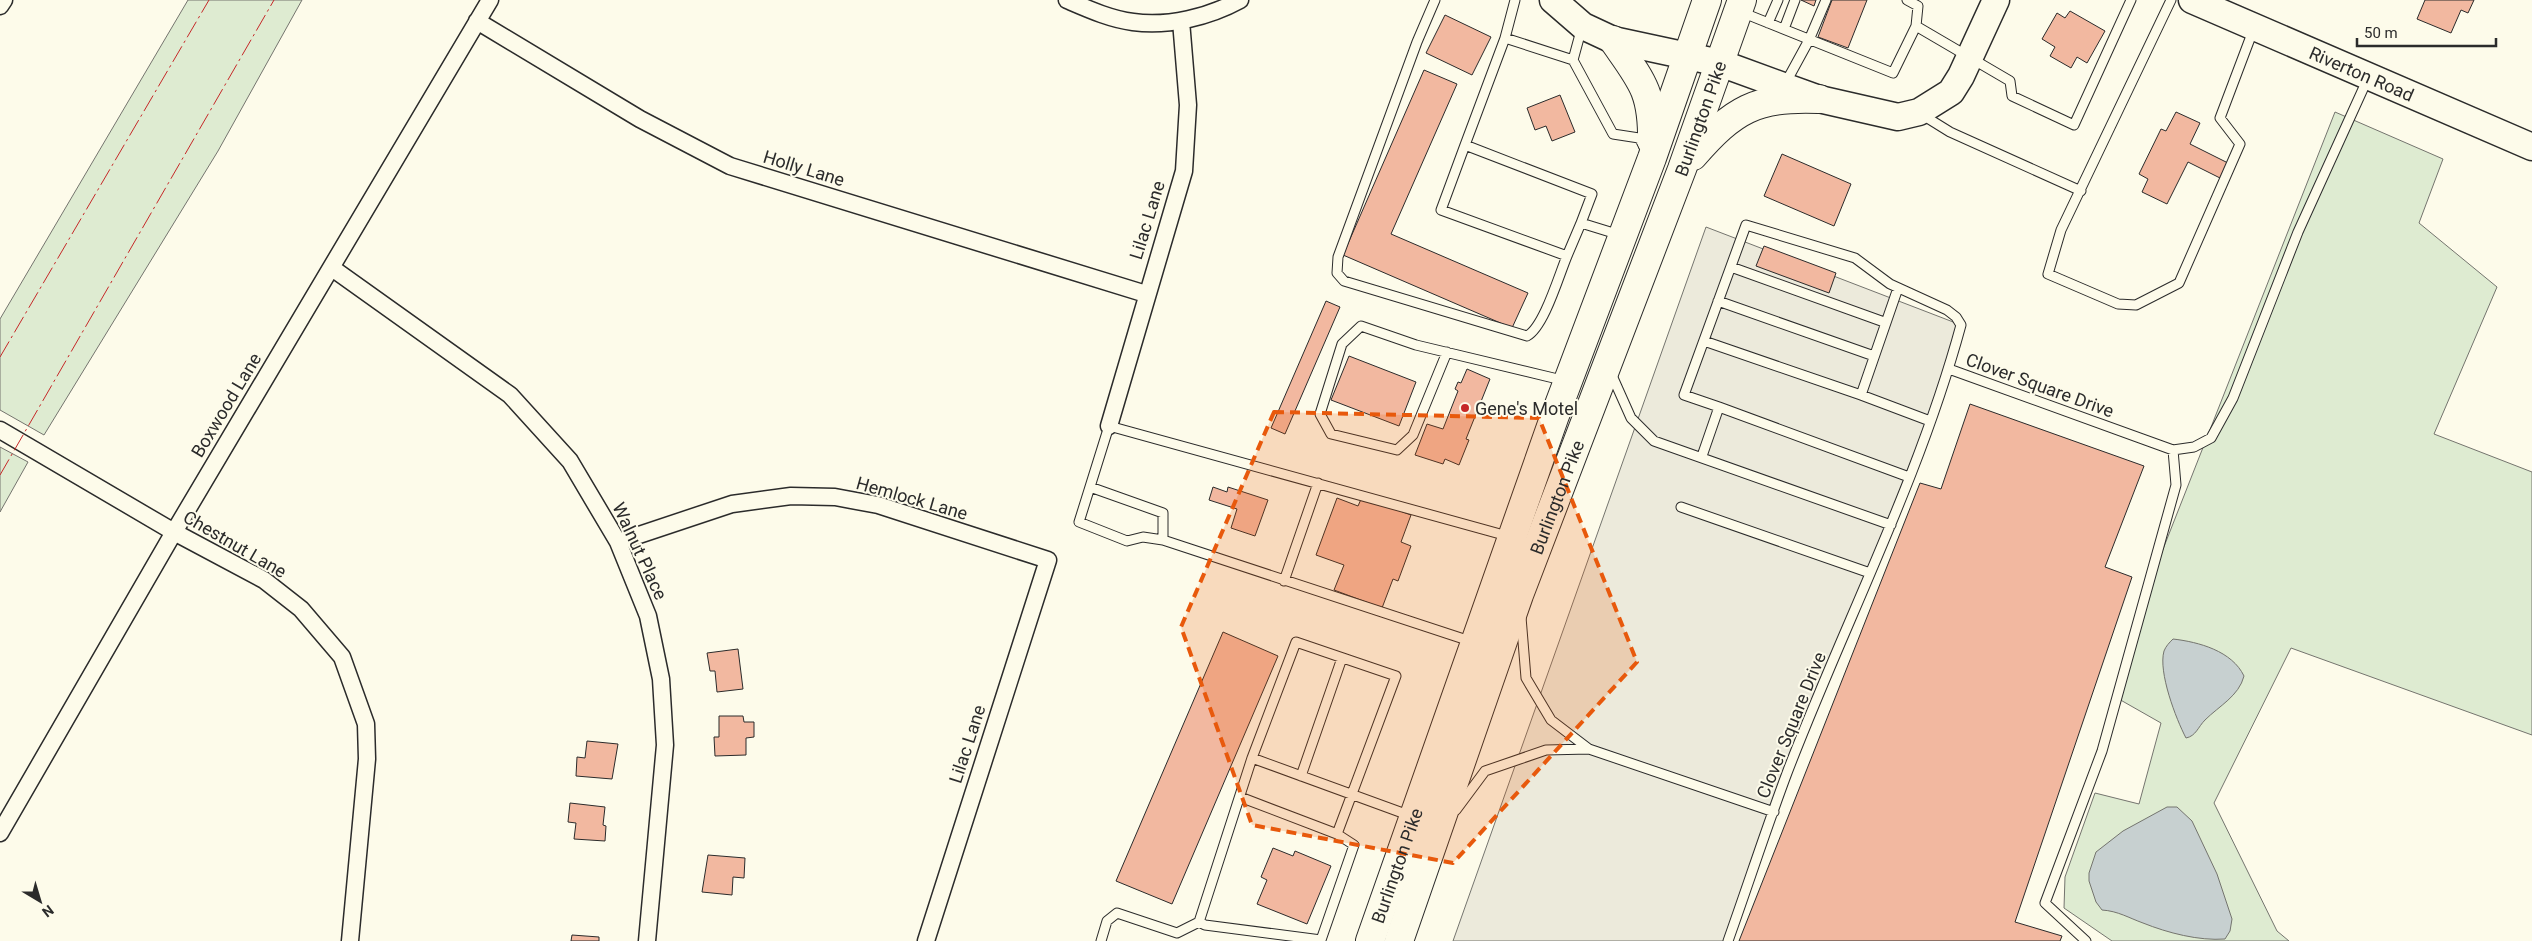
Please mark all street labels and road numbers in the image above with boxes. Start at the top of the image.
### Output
street label: Riverton Road [2306,42,2417,105]
street label: Burlington Pike [1670,58,1730,179]
street label: Holly Lane [761,146,847,190]
street label: Lilac Lane [1125,178,1169,262]
street label: Clover Square Drive [1963,348,2117,422]
street label: Boxwood Lane [187,349,265,461]
street label: Burlington Pike [1525,437,1588,557]
street label: Hemlock Lane [854,472,970,524]
street label: Walnut Place [608,499,672,603]
street label: Chestnut Lane [180,506,290,582]
street label: Clover Square Drive [1752,649,1830,801]
street label: Lilac Lane [944,702,990,786]
street label: Burlington Pike [1367,805,1426,926]

